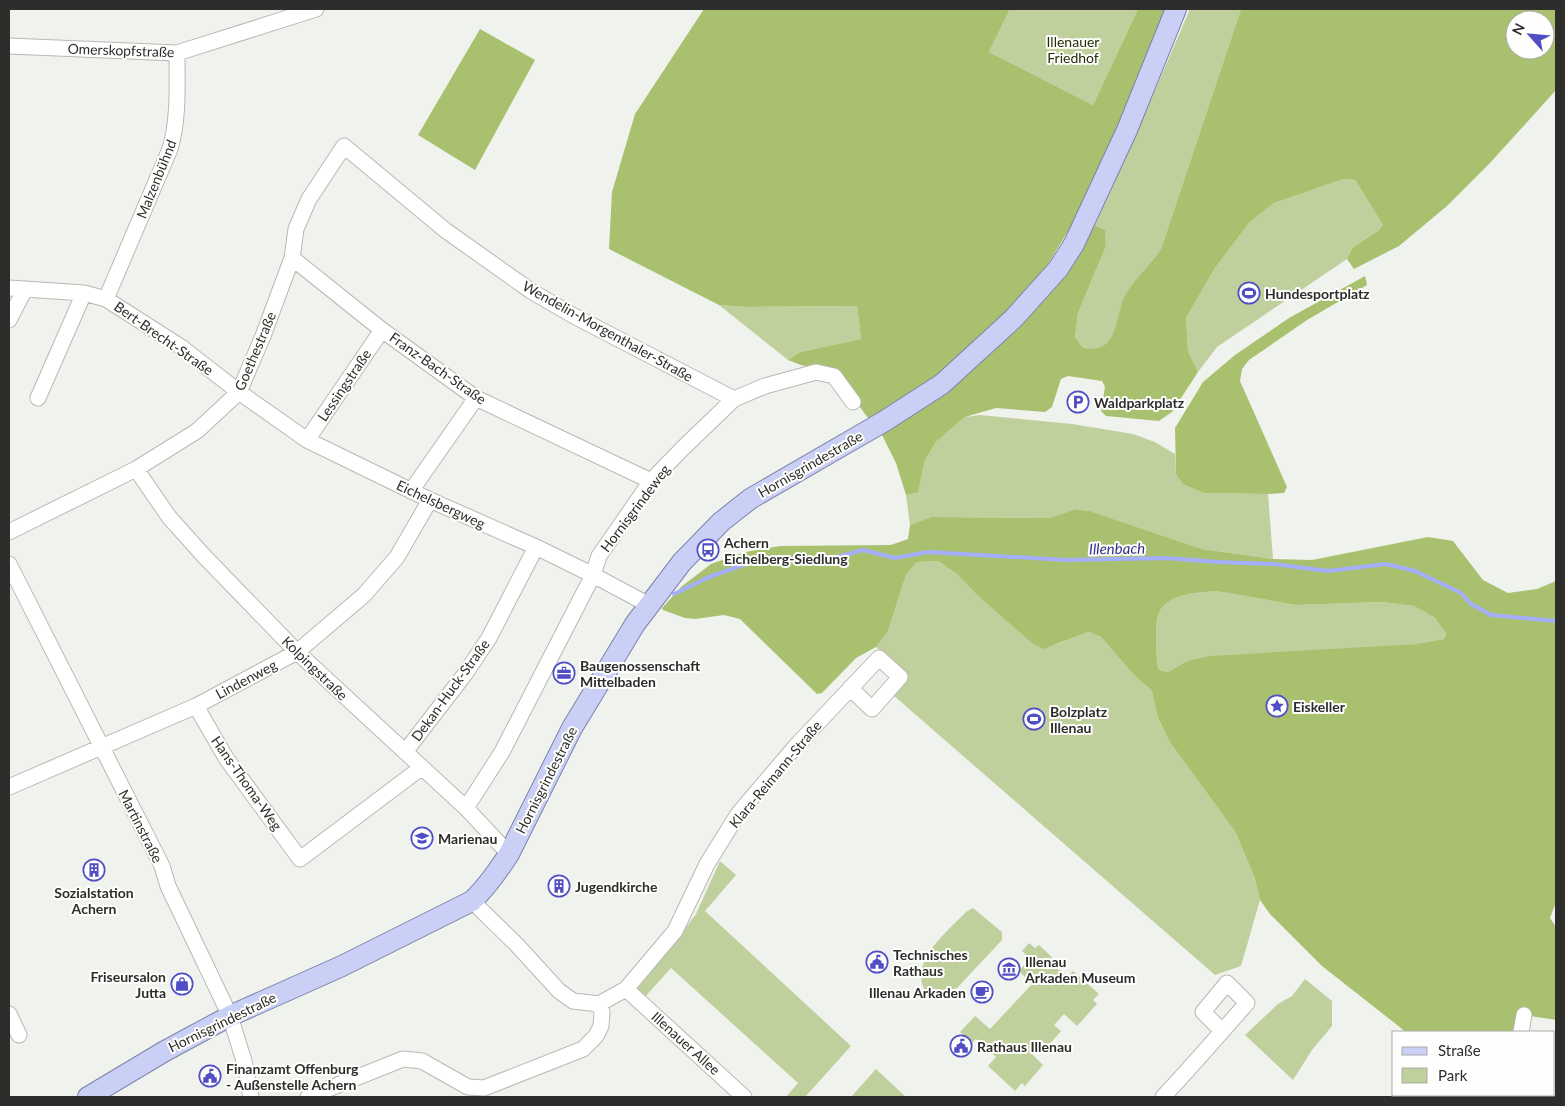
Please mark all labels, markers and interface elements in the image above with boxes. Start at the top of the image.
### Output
north arrow [1505,10,1555,60]
text: N [1508,20,1528,38]
park label: Illenauer Friedhof [1047,33,1099,66]
street label: Omerskopfstraße [67,40,175,60]
street label: Malzenbühnd [132,137,180,221]
street label: Wendelin-Morgenthaler-Straße [520,277,696,385]
sports icon: Hundesportplatz [1237,281,1261,305]
place label: Hundesportplatz [1265,285,1370,302]
street label: Bert-Brecht-Straße [111,297,217,379]
street label: Goethestraße [231,309,279,393]
street label: Franz-Bach-Straße [386,328,490,408]
street label: Lessingstraße [314,346,374,424]
parking icon: Waldparkplatz [1066,390,1090,414]
place label: Waldparkplatz [1094,394,1185,411]
street label: Hornisgrindestraße [755,427,865,501]
street label: Hornisgrindeweg [597,461,673,555]
street label: Eichelsbergweg [394,476,488,532]
place label: Achern Eichelberg-Siedlung [723,534,848,567]
bus stop icon: Achern Eichelberg-Siedlung [696,538,720,562]
water label: Illenbach [1089,539,1145,557]
street label: Kolpingstraße [279,632,351,704]
street label: Dekan-Huck-Straße [407,636,493,744]
street label: Lindenweg [212,656,280,702]
place label: Baugenossenschaft Mittelbaden [580,657,700,690]
office icon: Baugenossenschaft Mittelbaden [552,661,576,685]
place icon: Eiskeller [1265,694,1289,718]
place label: Eiskeller [1293,698,1346,715]
place label: Bolzplatz Illenau [1050,703,1108,736]
sports icon: Bolzplatz Illenau [1022,707,1046,731]
street label: Klara-Reimann-Straße [725,717,825,831]
street label: Hornisgrindestraße [512,724,580,836]
street label: Hans-Thoma-Weg [208,733,286,833]
street label: Martinstraße [115,787,167,865]
school or university icon: Marienau [410,826,434,850]
place label: Marienau [438,830,497,847]
building icon: Sozialstation Achern [82,858,106,882]
building icon: Jugendkirche [547,874,571,898]
place label: Jugendkirche [575,878,658,895]
place label: Sozialstation Achern [54,884,134,917]
place label: Technisches Rathaus [893,946,968,979]
public building icon: Technisches Rathaus [865,950,889,974]
place label: Illenau Arkaden Museum [1024,953,1135,986]
museum icon: Illenau Arkaden Museum [997,957,1021,981]
place label: Friseursalon Jutta [90,968,166,1001]
shop icon: Friseursalon Jutta [170,972,194,996]
cafe icon: Illenau Arkaden [970,980,994,1004]
place label: Illenau Arkaden [869,984,966,1001]
street label: Hornisgrindestraße [165,988,279,1056]
street label: Illenauer Allee [648,1008,724,1078]
legend [1392,1031,1555,1096]
public building icon: Rathaus Illenau [949,1034,973,1058]
place label: Rathaus Illenau [977,1038,1072,1055]
text: Straße [1438,1041,1481,1059]
place label: Finanzamt Offenburg - Außenstelle Achern [226,1060,359,1093]
public building icon: Finanzamt Offenburg - Außenstelle Achern [198,1064,222,1088]
text: Park [1438,1066,1468,1084]

